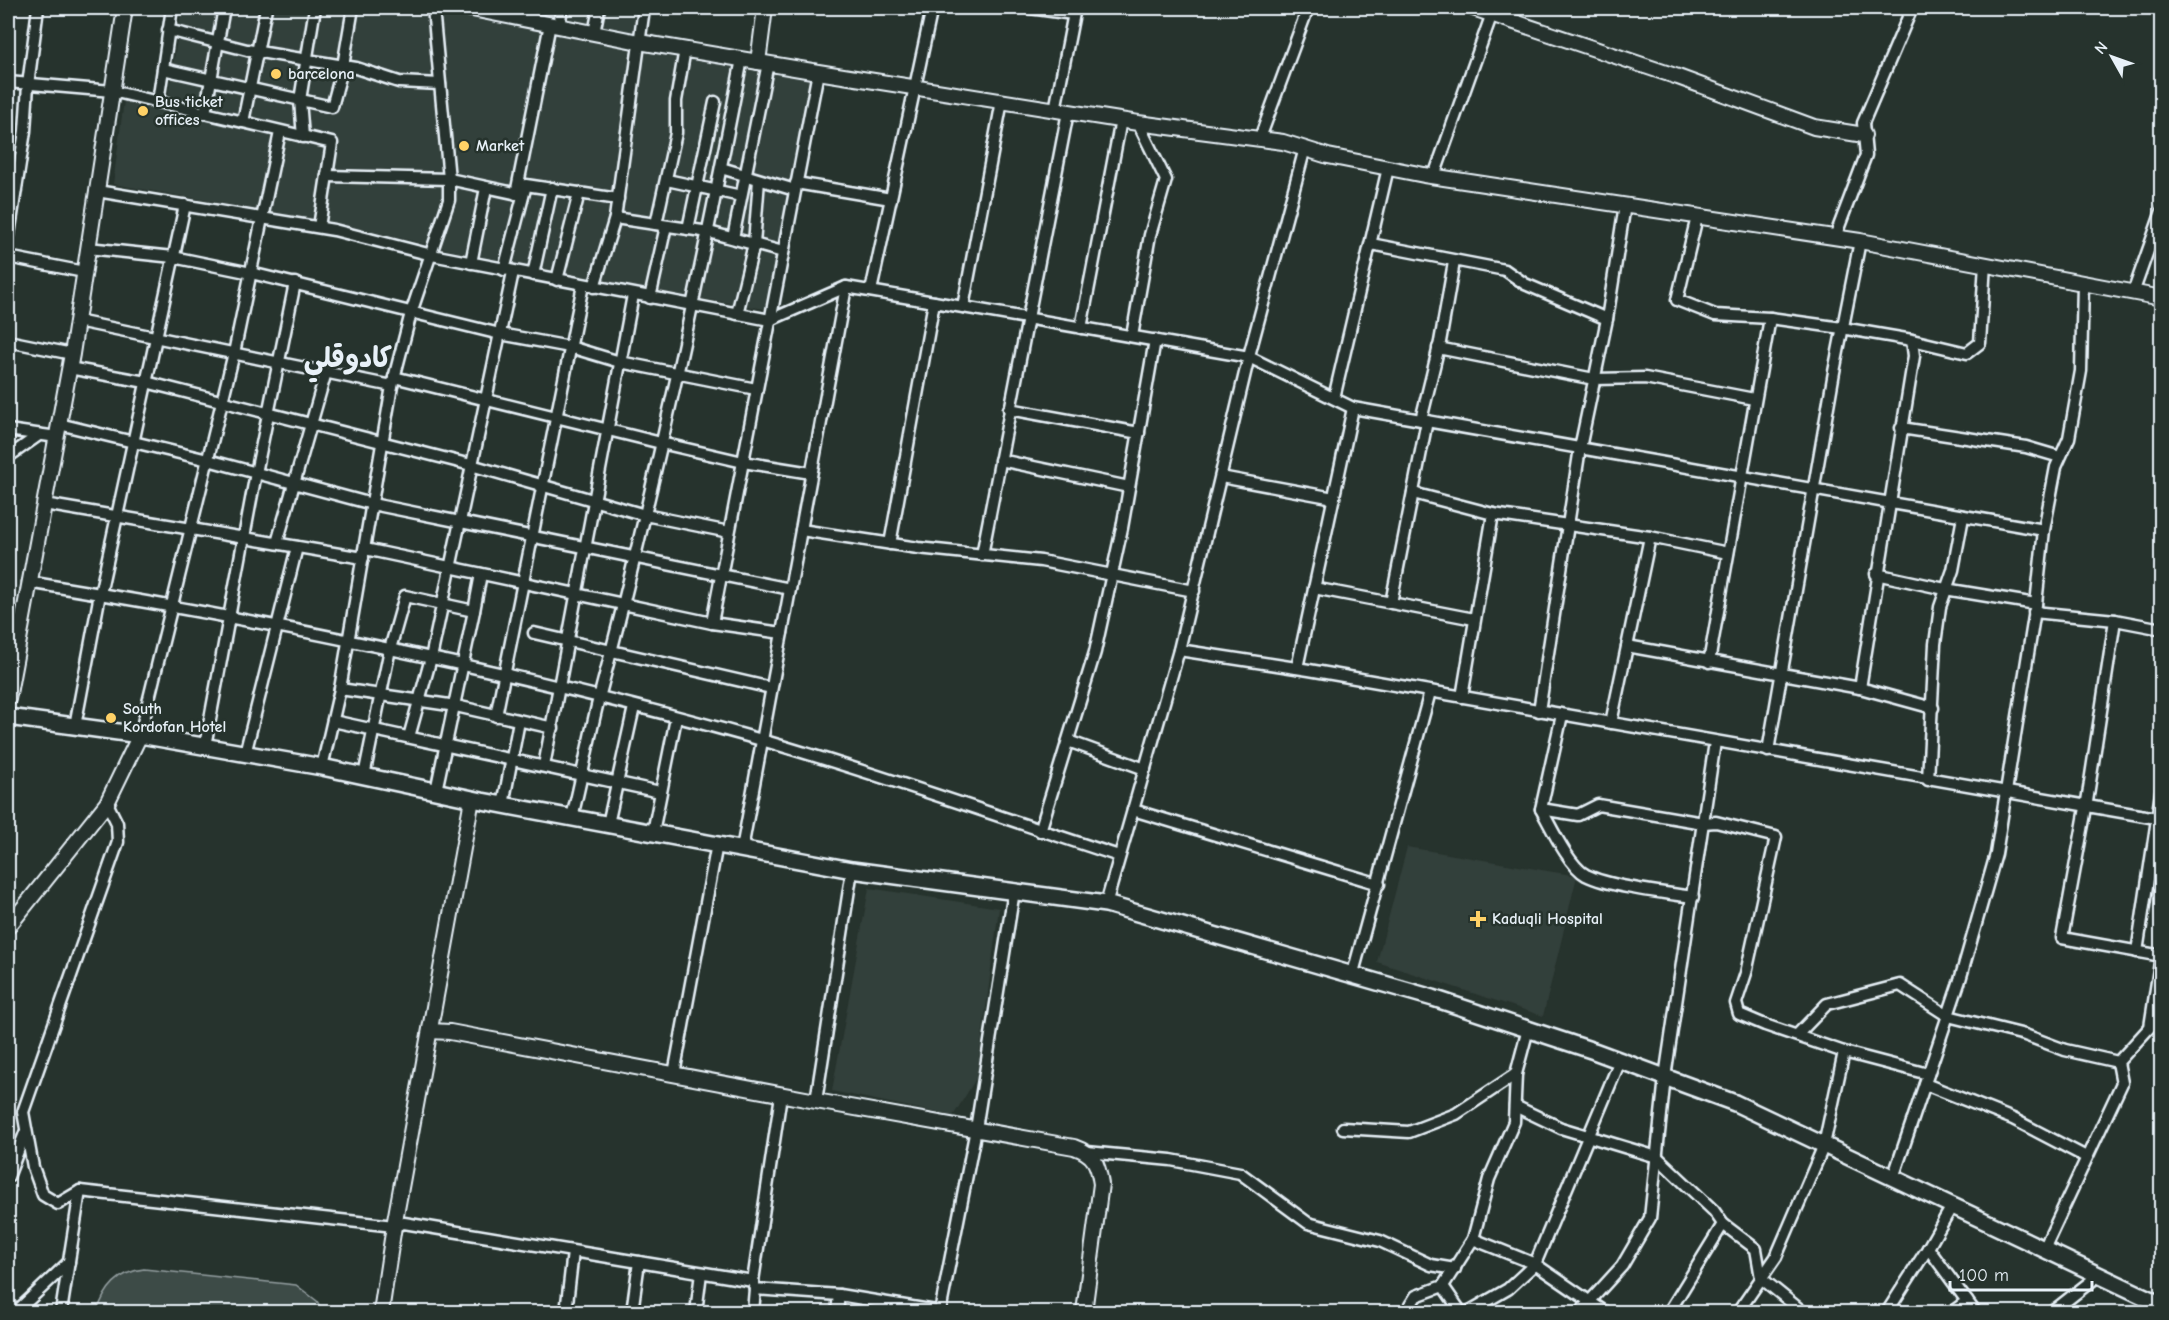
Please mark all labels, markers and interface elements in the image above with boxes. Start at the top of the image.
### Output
north arrow [2082,27,2142,87]
text: N [2091,38,2112,58]
place label: barcelona [288,65,355,83]
marker: barcelona [269,67,283,81]
place label: Bus ticket offices [155,93,224,129]
marker: Bus ticket offices [136,104,150,118]
place label: Market [476,137,525,155]
marker: Market [457,139,471,153]
district label: كادوقلي [304,342,392,383]
place label: South Kordofan Hotel [123,700,226,736]
marker: South Kordofan Hotel [104,711,118,725]
marker: Kaduqli Hospital [1469,910,1487,928]
place label: Kaduqli Hospital [1492,910,1603,928]
scale bar [1950,1254,2092,1292]
text: 100 m [1959,1265,2009,1286]

